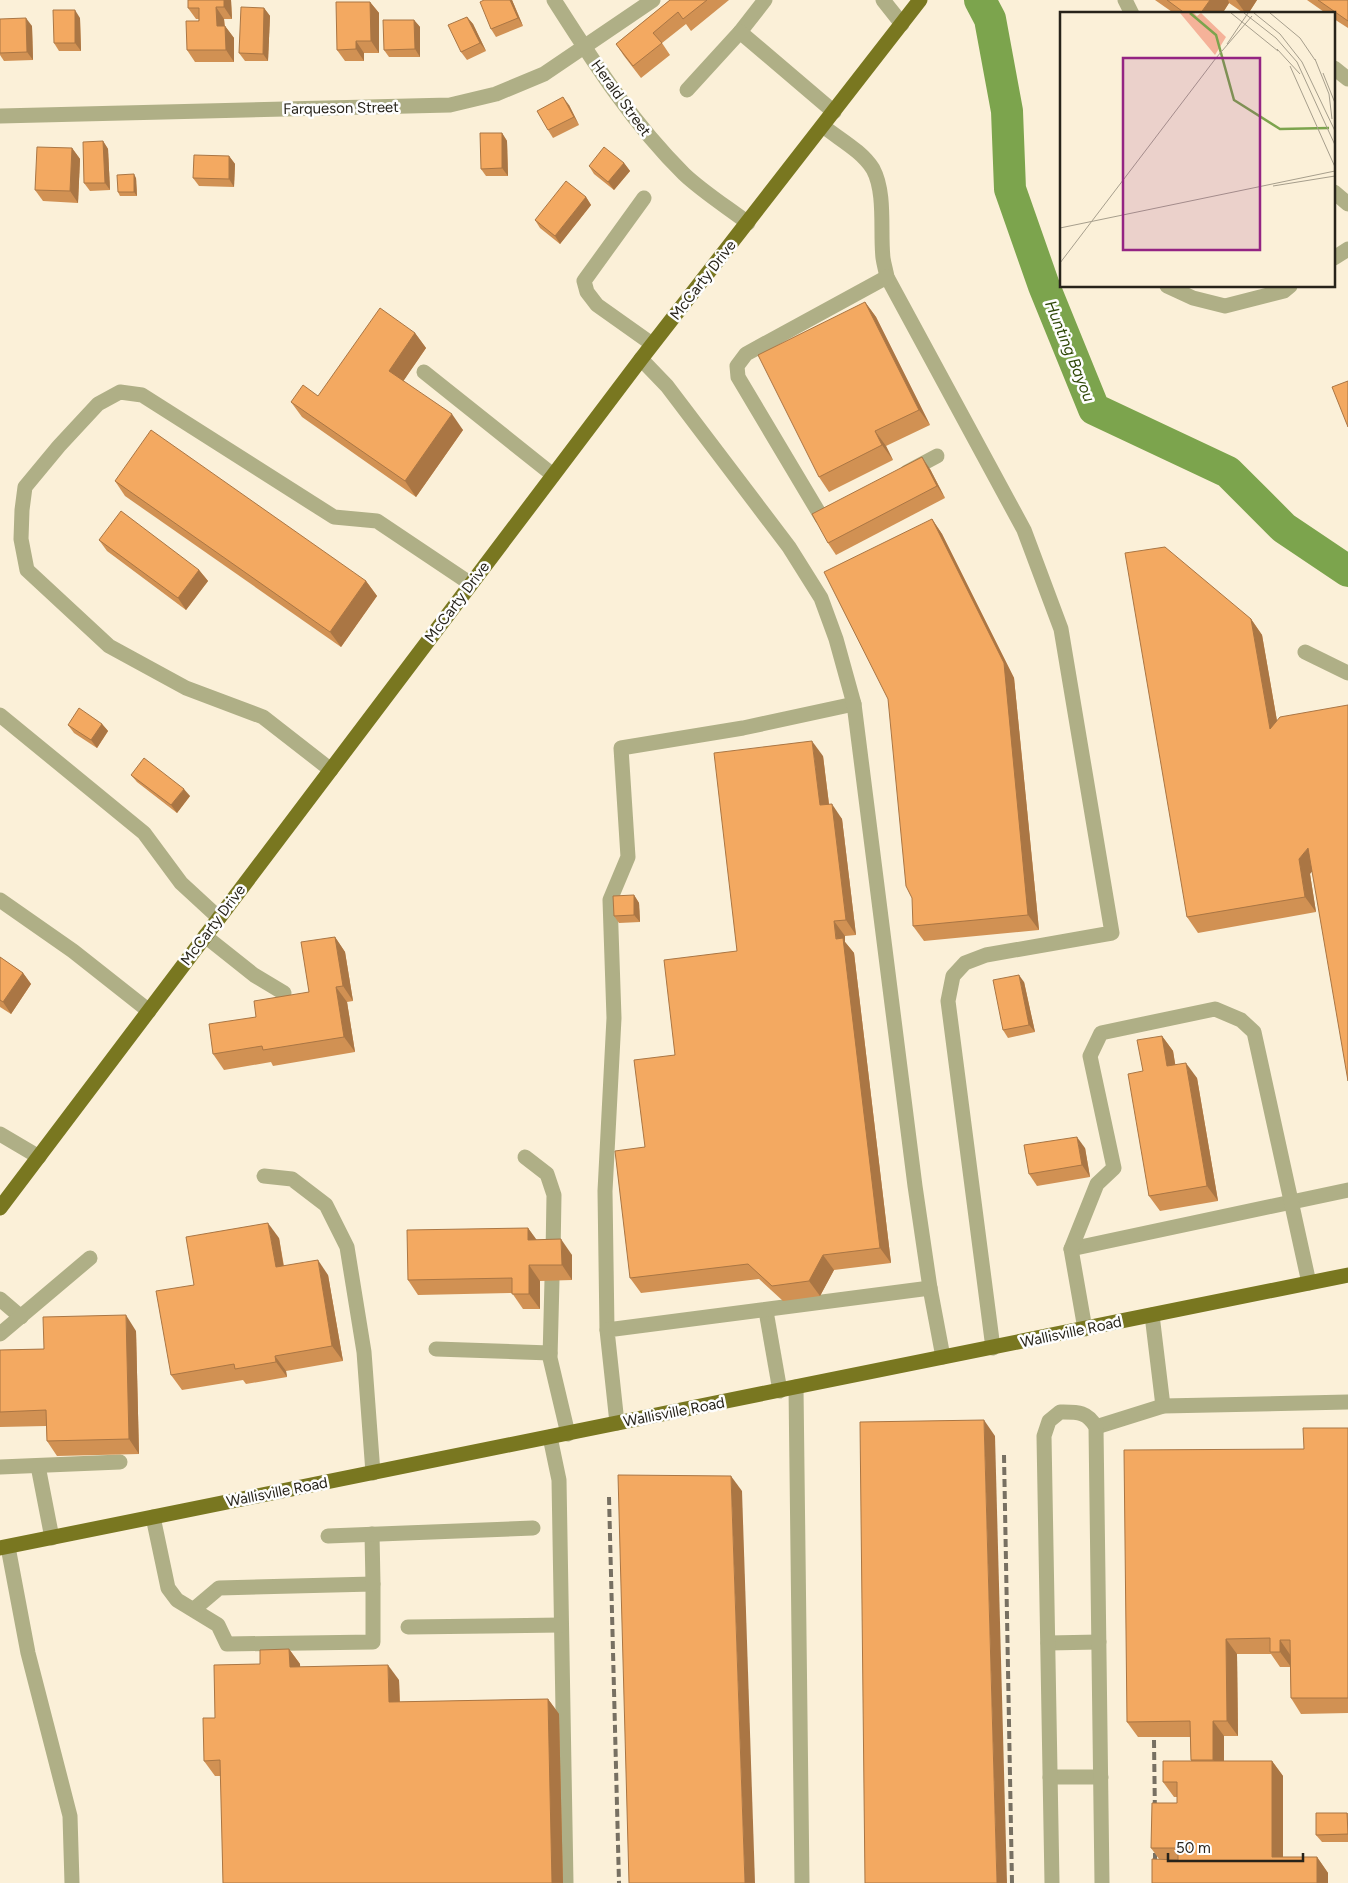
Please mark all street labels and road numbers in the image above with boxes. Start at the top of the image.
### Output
street label: Herald Street [587,56,655,140]
street label: Farqueson Street [283,98,399,118]
street label: McCarty Drive [666,237,740,323]
street label: McCarty Drive [421,558,493,646]
street label: McCarty Drive [177,881,249,969]
street label: Wallisville Road [1019,1313,1123,1351]
street label: Wallisville Road [622,1393,726,1431]
street label: Wallisville Road [225,1473,329,1511]

